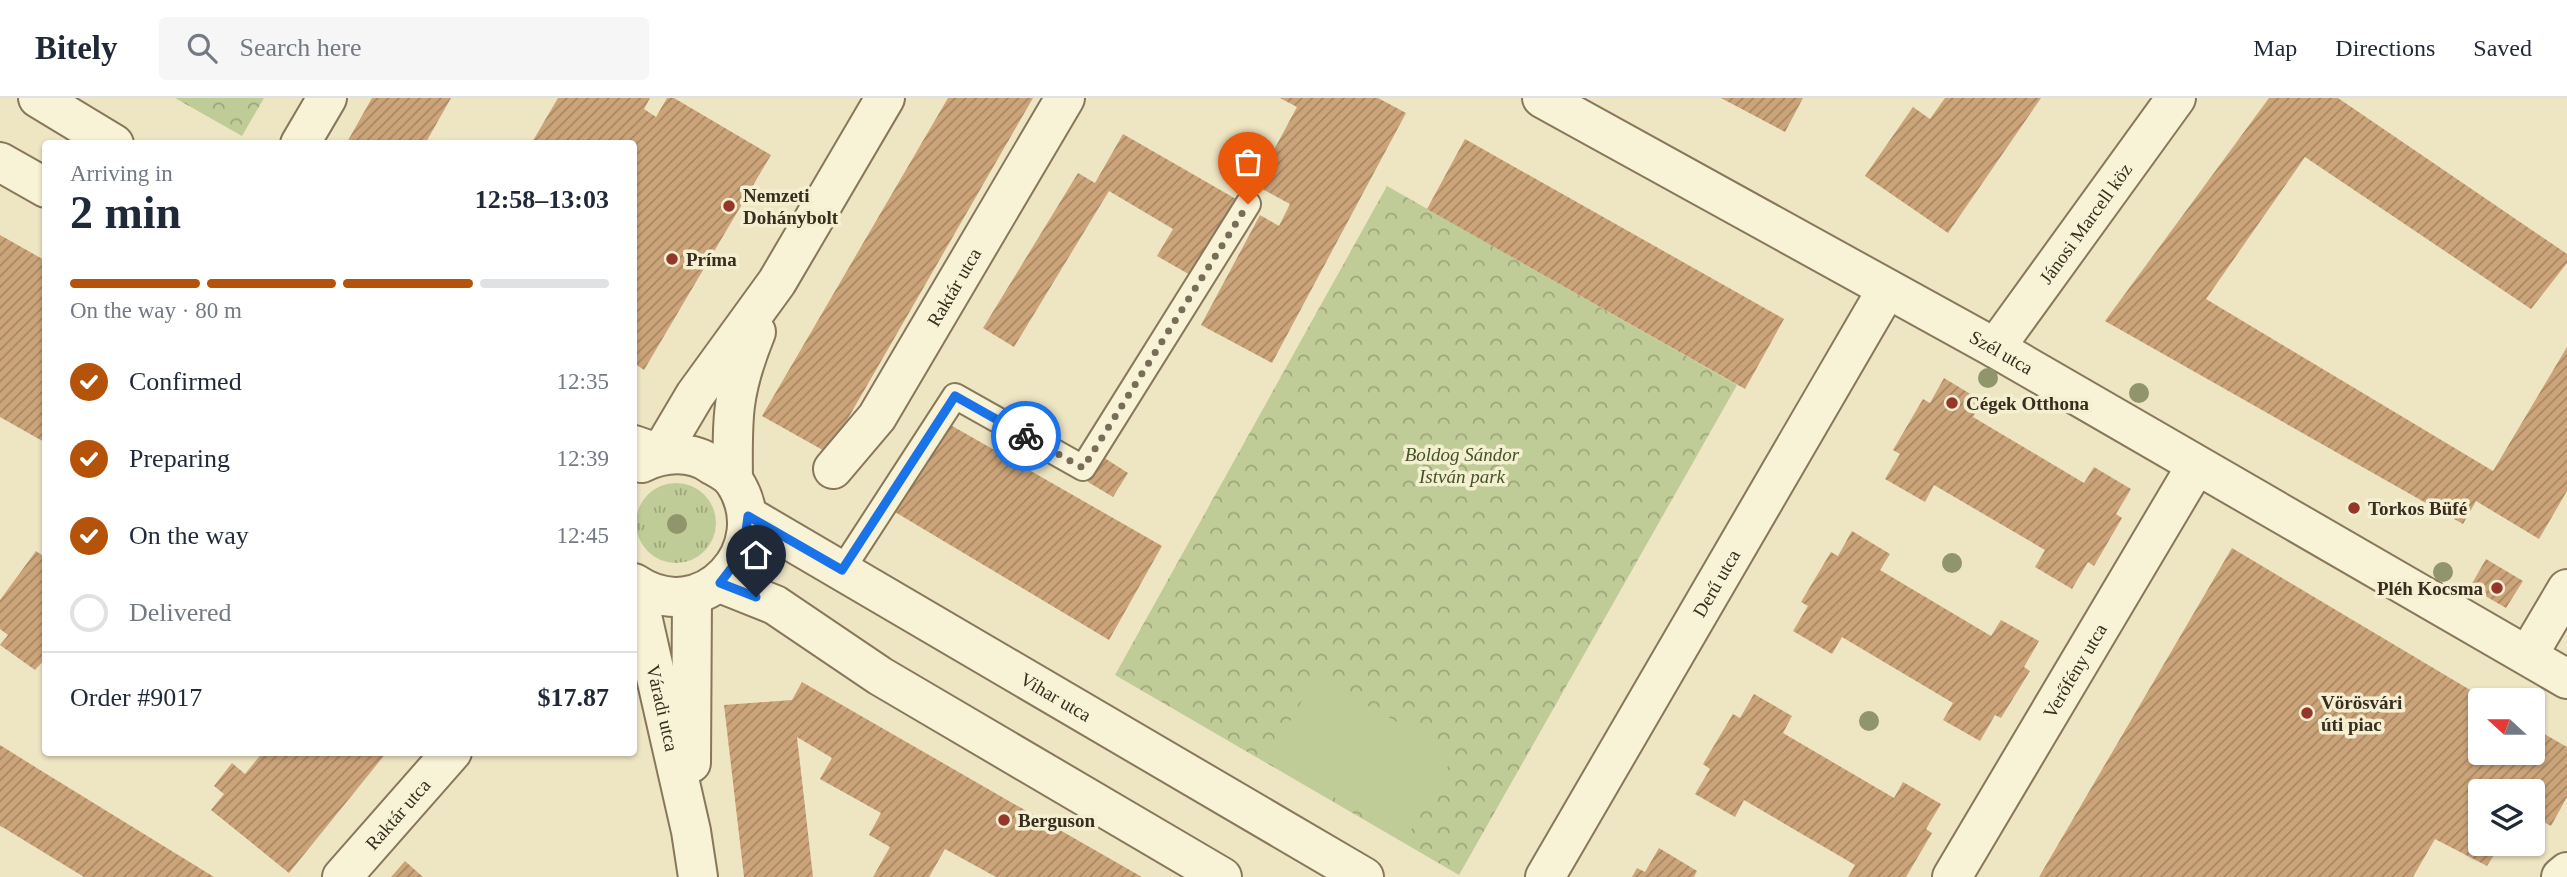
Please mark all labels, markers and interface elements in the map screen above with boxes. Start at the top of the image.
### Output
search box [159,17,649,80]
icon: search [183,29,221,67]
text: Bitely [35,30,117,66]
text: Search here [239,33,361,62]
text: Map [2253,35,2297,61]
text: Directions [2335,35,2435,61]
text: Saved [2473,35,2532,61]
pin [1218,132,1278,204]
icon: bag [1229,143,1267,181]
street label: Jánosi Marcell köz [2035,159,2136,288]
text: Arriving in [70,161,173,186]
text: 12:58–13:03 [475,185,609,214]
place label: Nemzeti Dohánybolt [743,185,839,228]
text: 2 min [70,187,181,238]
marker: Nemzeti Dohánybolt [721,198,737,214]
street label: Raktár utca [923,244,985,330]
place label: Príma [686,249,737,270]
marker: Príma [664,251,680,267]
text: On the way · 80 m [70,298,242,323]
street label: Szél utca [1966,326,2037,379]
icon: check [70,363,108,401]
text: Confirmed [129,367,242,396]
text: 12:35 [557,369,609,394]
place label: Cégek Otthona [1966,393,2089,414]
marker: Cégek Otthona [1944,395,1960,411]
courier [991,401,1061,471]
icon: bike [1007,417,1045,455]
icon: check [70,440,108,478]
text: Preparing [129,444,230,473]
park label: Boldog Sándor István park [1405,444,1520,487]
text: 12:39 [557,446,609,471]
place label: Torkos Büfé [2368,498,2467,519]
marker: Torkos Büfé [2346,500,2362,516]
icon: check [70,517,108,555]
text: On the way [129,521,249,550]
text: 12:45 [557,523,609,548]
pin [726,525,786,597]
icon: home [737,536,775,574]
street label: Derű utca [1689,545,1744,621]
place label: Pléh Kocsma [2377,578,2483,599]
marker: Pléh Kocsma [2489,580,2505,596]
text: Delivered [129,598,232,627]
street label: Verőfény utca [2039,619,2111,722]
street label: Váradi utca [642,663,683,754]
street label: Vihar utca [1017,668,1095,726]
text: Order #9017 [70,683,202,712]
text: $17.87 [538,683,609,712]
north arrow [2468,688,2544,765]
map controls [2468,688,2545,856]
place label: Vörösvári úti piac [2321,692,2402,735]
marker: Vörösvári úti piac [2299,705,2315,721]
street label: Raktár utca [361,774,435,854]
button: layers [2468,779,2545,856]
place label: Berguson [1018,810,1096,831]
marker: Berguson [996,812,1012,828]

